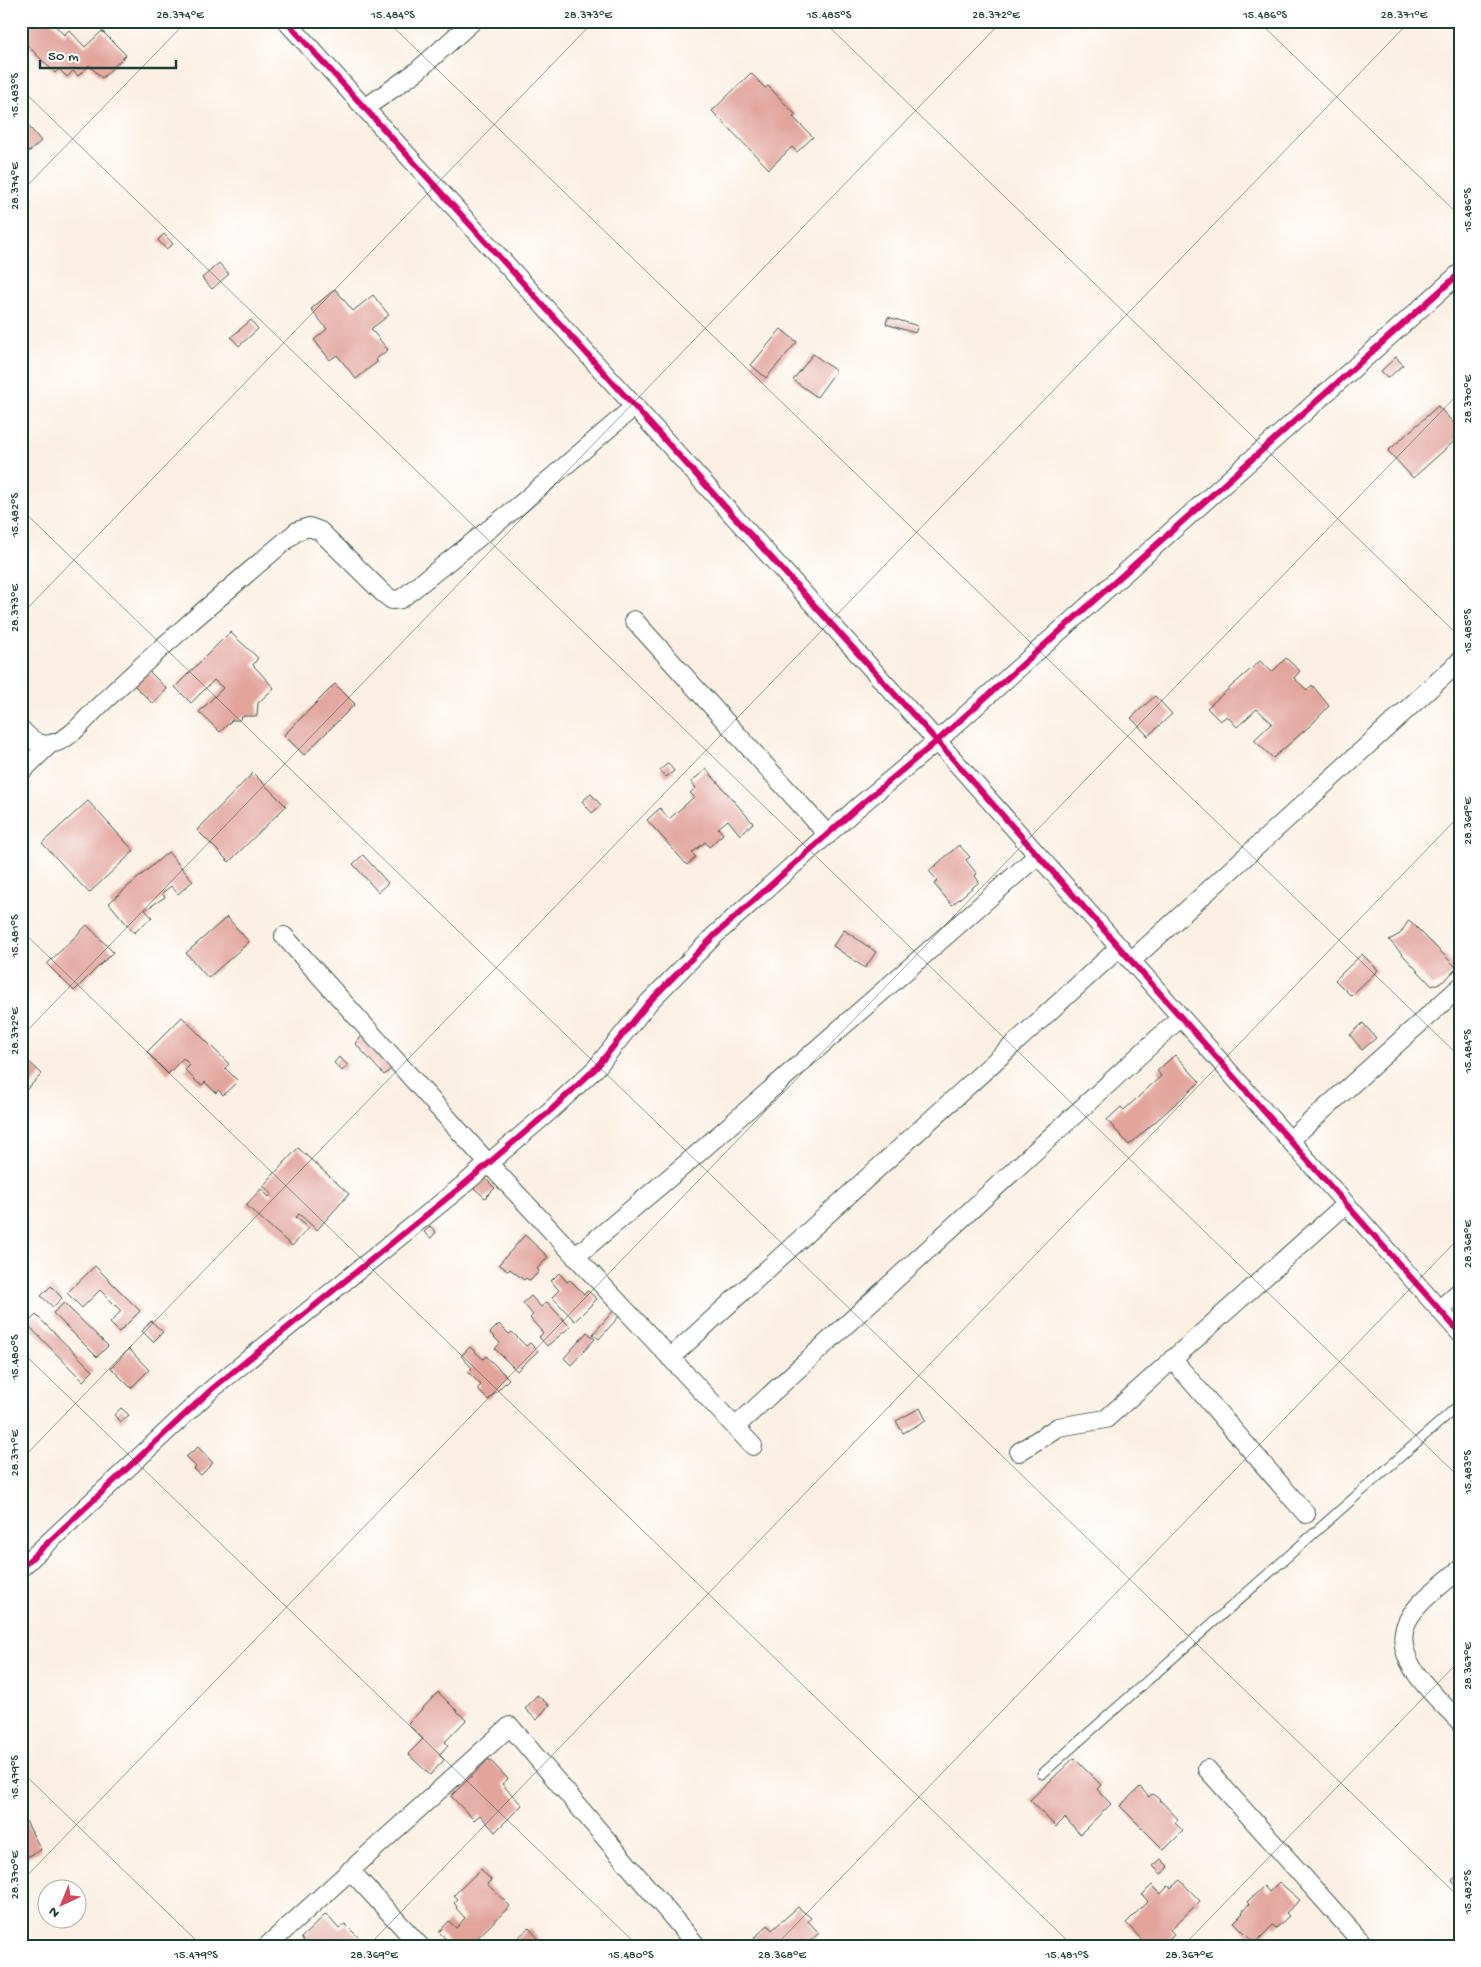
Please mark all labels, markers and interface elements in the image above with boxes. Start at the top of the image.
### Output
text: 28.374°E [156,9,204,23]
text: 15.484°S [370,9,415,23]
text: 28.373°E [564,9,612,23]
text: 15.485°S [806,9,852,23]
text: 28.372°E [972,9,1020,23]
text: 15.486°S [1242,9,1288,23]
text: 28.371°E [1381,9,1428,23]
scale bar [40,38,176,70]
text: 50 m [48,48,79,66]
text: 15.483°S [9,72,23,118]
text: 28.374°E [9,162,23,210]
text: 15.486°S [1462,187,1476,233]
text: 28.370°E [1462,374,1476,423]
text: 15.482°S [9,493,23,538]
text: 28.373°E [9,584,23,632]
text: 15.485°S [1462,608,1476,654]
text: 28.369°E [1462,797,1476,845]
text: 15.481°S [9,914,23,959]
text: 28.372°E [9,1007,23,1055]
text: 15.484°S [1462,1029,1476,1074]
text: 28.368°E [1462,1219,1476,1268]
text: 15.480°S [9,1334,23,1380]
text: 28.371°E [9,1429,23,1476]
text: 15.483°S [1462,1449,1476,1495]
text: 28.367°E [1462,1642,1476,1690]
text: 15.479°S [9,1755,23,1800]
text: 28.370°E [9,1850,23,1899]
text: 15.482°S [1462,1870,1476,1915]
north arrow [38,1880,88,1930]
text: N [46,1902,64,1921]
text: 15.479°S [173,1949,218,1963]
text: 28.369°E [350,1949,398,1963]
text: 15.480°S [608,1949,654,1963]
text: 28.368°E [758,1949,807,1963]
text: 15.481°S [1045,1949,1089,1963]
text: 28.367°E [1165,1949,1213,1963]

